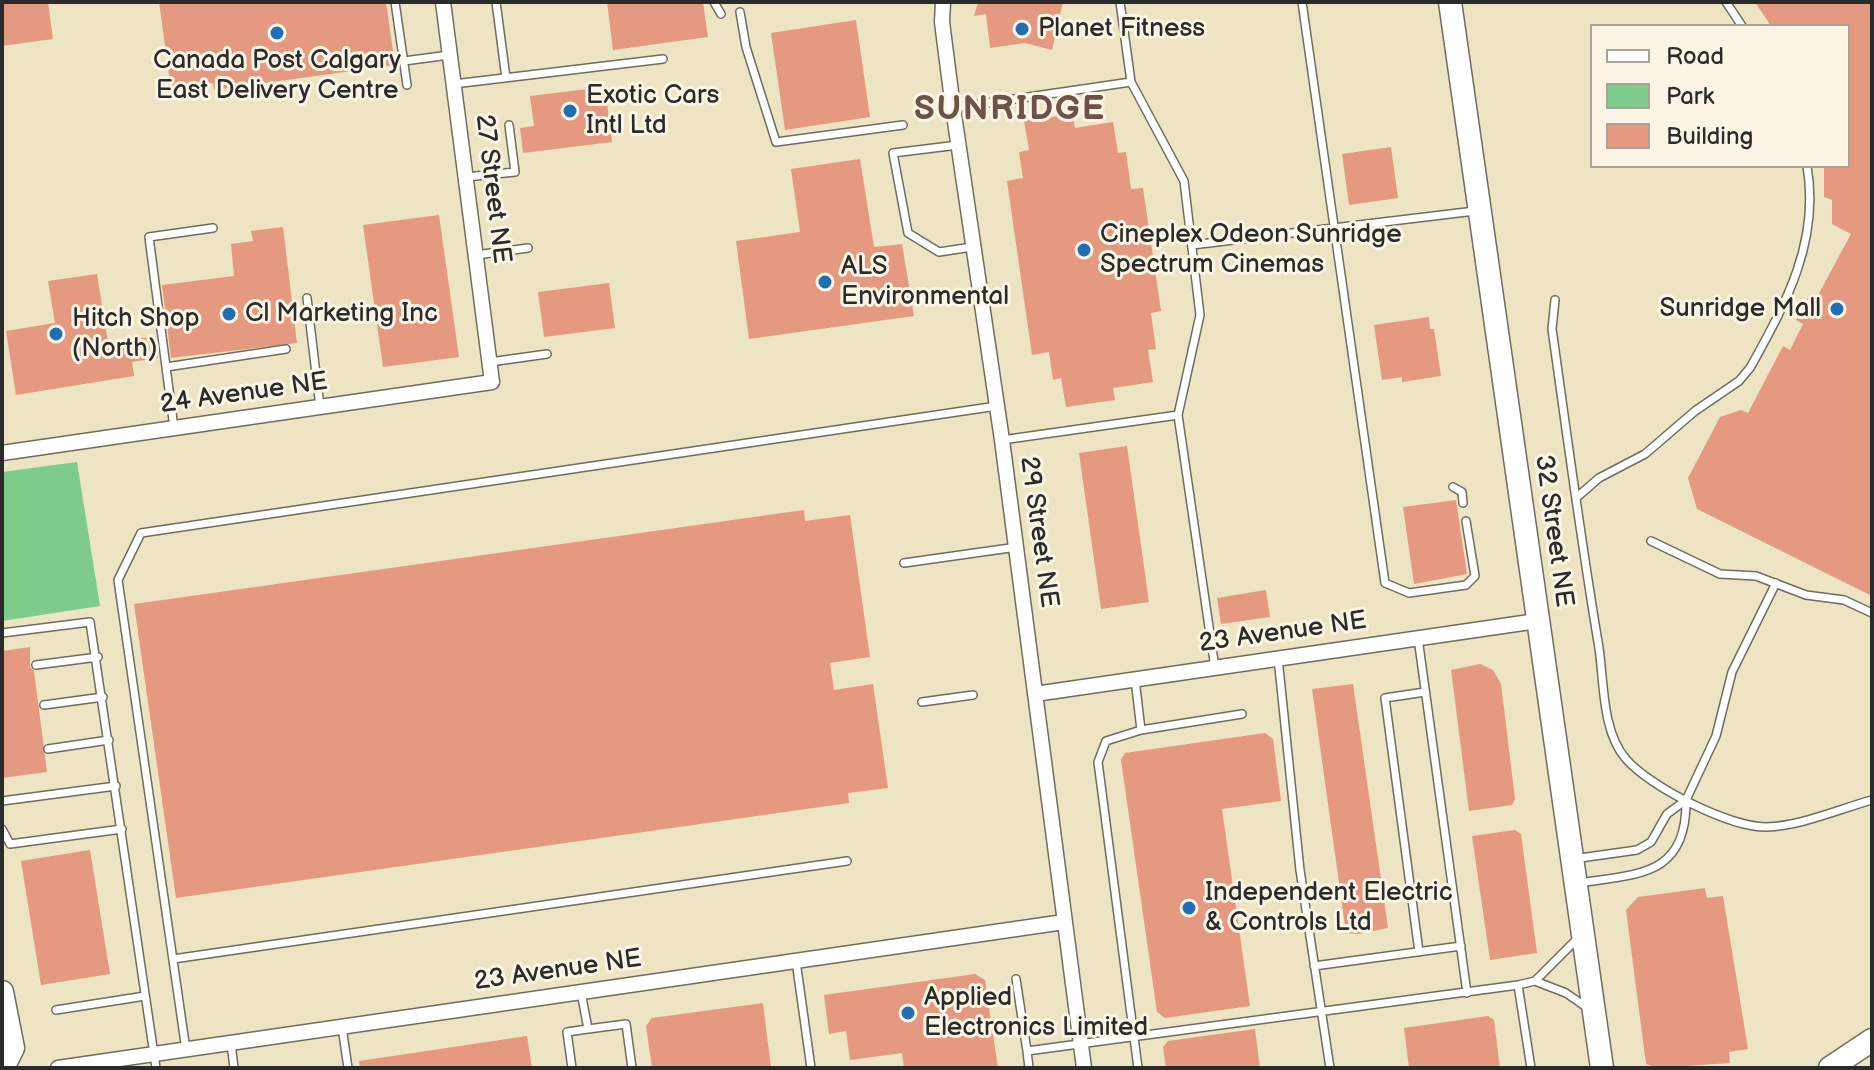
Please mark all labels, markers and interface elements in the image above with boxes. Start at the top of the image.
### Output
place label: Planet Fitness [1038,13,1205,45]
marker: Planet Fitness [1013,20,1031,38]
marker: Canada Post Calgary East Delivery Centre [268,24,286,42]
legend [1590,24,1850,168]
text: Road [1666,42,1724,71]
place label: Canada Post Calgary East Delivery Centre [153,45,401,106]
place label: Exotic Cars Intl Ltd [586,80,719,142]
text: Park [1666,82,1714,111]
district label: SUNRIDGE [914,90,1106,130]
marker: Exotic Cars Intl Ltd [561,102,579,120]
street label: 27 Street NE [467,113,517,265]
text: Building [1666,122,1753,151]
place label: Cineplex Odeon Sunridge Spectrum Cinemas [1100,219,1402,280]
marker: Cineplex Odeon Sunridge Spectrum Cinemas [1075,241,1093,259]
place label: ALS Environmental [841,251,1009,312]
marker: ALS Environmental [816,273,834,291]
place label: Sunridge Mall [1660,293,1821,325]
place label: Cl Marketing Inc [245,298,438,330]
marker: Sunridge Mall [1828,300,1846,318]
place label: Hitch Shop (North) [72,303,199,364]
marker: Cl Marketing Inc [220,305,238,323]
marker: Hitch Shop (North) [47,325,65,343]
street label: 24 Avenue NE [158,367,330,421]
street label: 32 Street NE [1527,453,1579,609]
street label: 29 Street NE [1012,454,1064,610]
street label: 23 Avenue NE [1197,606,1369,660]
place label: Independent Electric & Controls Ltd [1205,877,1452,938]
marker: Independent Electric & Controls Ltd [1180,899,1198,917]
street label: 23 Avenue NE [472,944,644,998]
place label: Applied Electronics Limited [924,982,1148,1044]
marker: Applied Electronics Limited [899,1004,917,1022]

